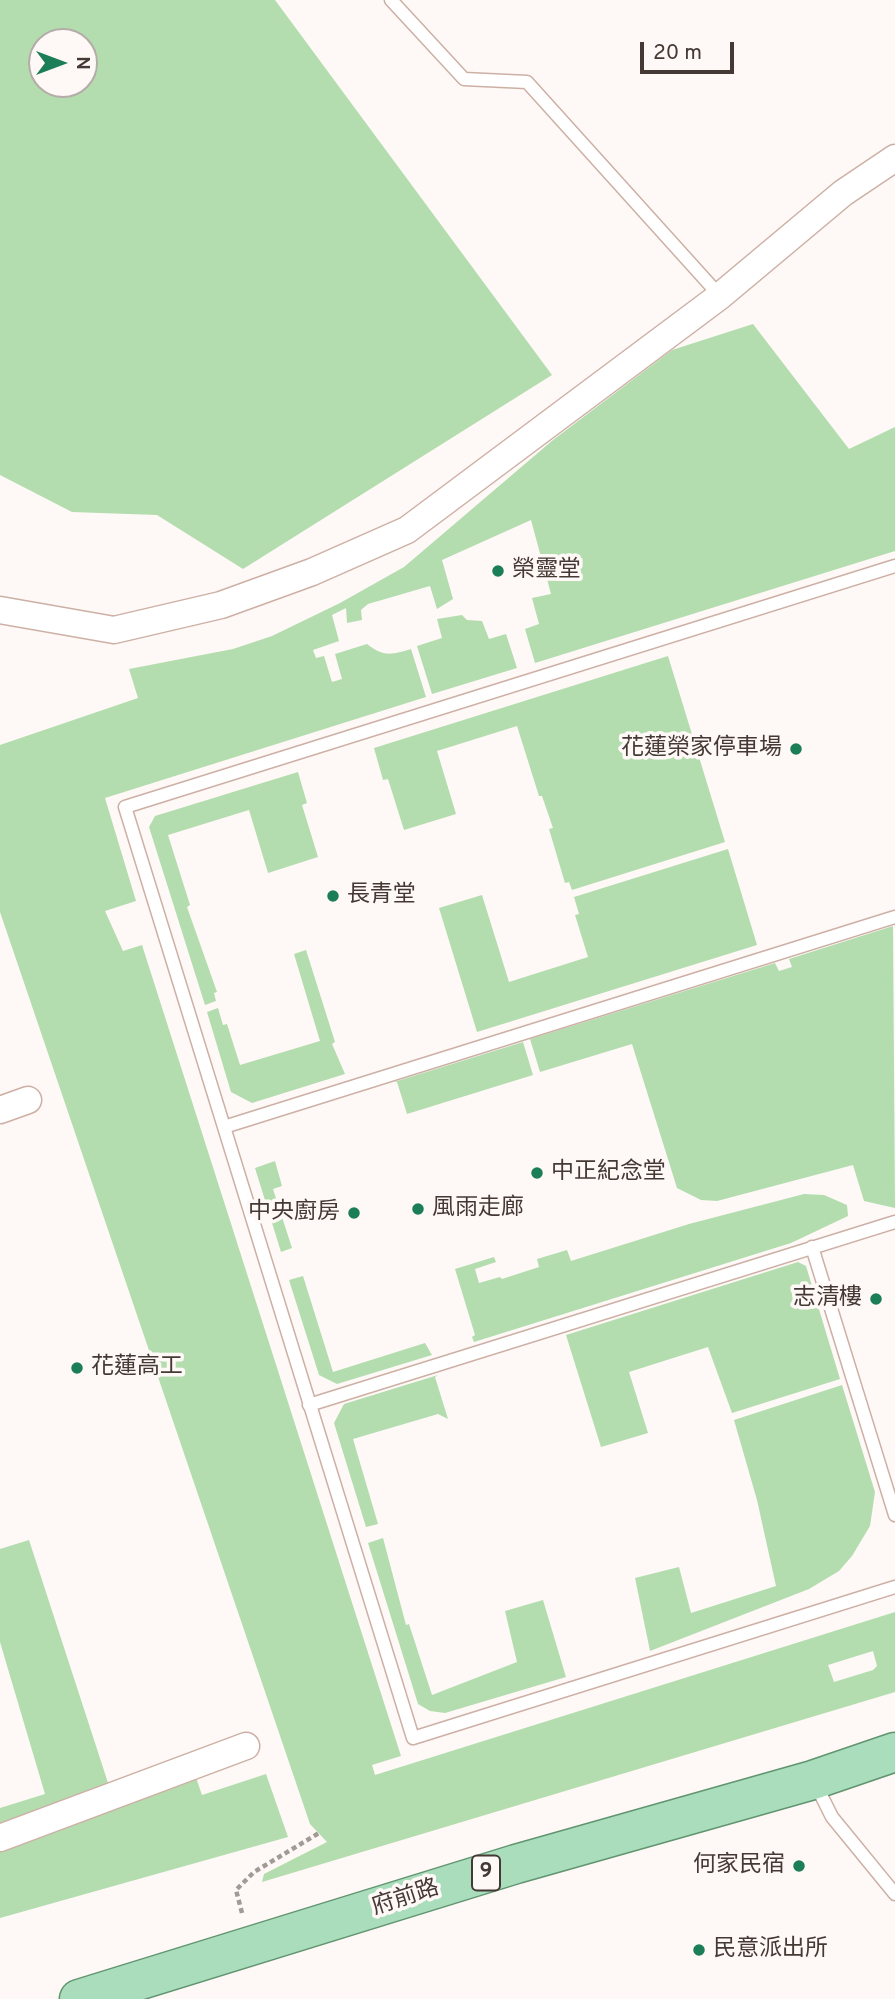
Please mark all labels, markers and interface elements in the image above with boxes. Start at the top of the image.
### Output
north arrow [28,28,98,98]
scale bar [643,28,738,72]
text: 20 m [653,40,702,67]
text: N [70,56,94,70]
place label: 榮靈堂 [512,557,581,585]
marker: 榮靈堂 [490,563,506,579]
place label: 花蓮榮家停車場 [621,735,782,763]
marker: 花蓮榮家停車場 [788,741,804,757]
place label: 長青堂 [347,882,416,910]
marker: 長青堂 [325,888,341,904]
place label: 中正紀念堂 [551,1159,666,1187]
marker: 中正紀念堂 [529,1165,545,1181]
place label: 風雨走廊 [432,1195,524,1223]
place label: 中央廚房 [248,1199,340,1227]
marker: 風雨走廊 [410,1201,426,1217]
marker: 中央廚房 [346,1205,362,1221]
place label: 志清樓 [793,1285,862,1313]
marker: 志清樓 [868,1291,884,1307]
place label: 花蓮高工 [91,1354,183,1382]
marker: 花蓮高工 [69,1360,85,1376]
place label: 何家民宿 [693,1852,785,1880]
road number: 9 [472,1856,500,1890]
marker: 何家民宿 [791,1858,807,1874]
street label: 府前路 [369,1875,443,1923]
place label: 民意派出所 [713,1936,828,1964]
marker: 民意派出所 [691,1942,707,1958]

